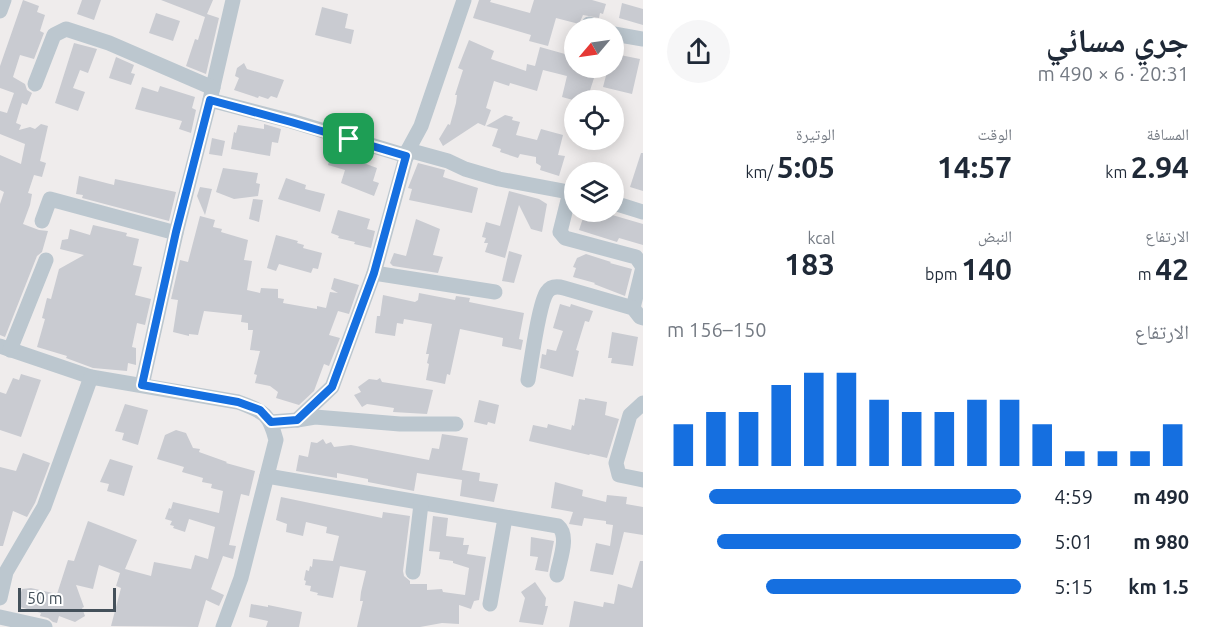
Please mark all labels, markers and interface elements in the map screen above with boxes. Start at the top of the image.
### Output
north arrow [564,18,624,78]
map controls [564,18,624,222]
button: share [667,20,730,83]
text: جري مسائي [1046,21,1189,58]
text: 20:31 · 6 × 490 m [1037,62,1189,85]
button: locate [564,90,624,150]
pin [323,113,374,164]
icon: arrive [332,122,365,155]
text: الوتيرة [796,125,835,143]
text: الوقت [978,125,1012,143]
text: المسافة [1147,125,1189,143]
text: 5:05 [777,150,835,184]
text: 14:57 [937,150,1012,184]
text: 2.94 [1131,150,1189,184]
button: layers [564,162,624,222]
text: /km [745,163,777,181]
text: km [1105,163,1131,181]
text: النبض [978,227,1012,245]
text: الارتفاع [1145,227,1189,245]
text: kcal [807,229,835,247]
text: 183 [784,247,835,281]
text: 140 [961,252,1012,286]
text: 42 [1155,252,1189,286]
text: bpm [925,265,961,283]
text: m [1138,265,1155,283]
text: 150–156 m [667,318,766,341]
text: الارتفاع [1134,320,1189,343]
text: 4:59 [1054,485,1093,508]
text: 490 m [1133,485,1189,508]
text: 5:01 [1054,530,1093,553]
text: 980 m [1133,530,1189,553]
text: 5:15 [1054,575,1093,598]
text: 1.5 km [1128,575,1189,598]
scale bar [18,585,116,612]
text: 50 m [27,589,63,607]

